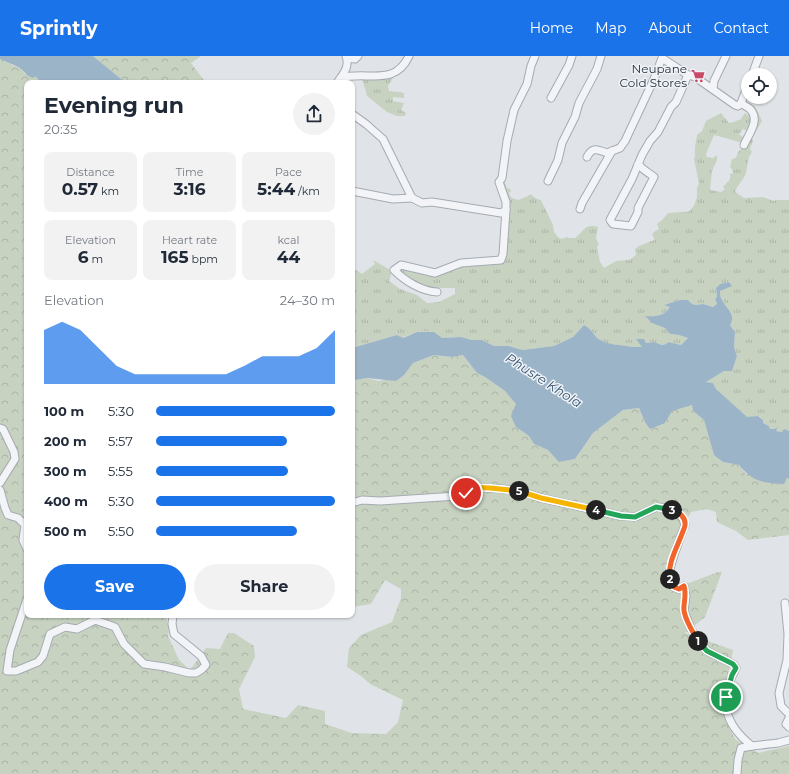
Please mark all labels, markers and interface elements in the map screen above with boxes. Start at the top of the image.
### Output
text: Sprintly [20,17,98,40]
text: Home [530,19,573,37]
text: Map [595,19,626,37]
text: About [648,19,692,37]
text: Contact [714,19,769,37]
place label: Neupane Cold Stores [619,61,687,90]
supermarket icon: Neupane Cold Stores [690,68,706,84]
map controls [741,68,777,104]
button: locate [741,68,777,104]
text: Evening run [44,92,184,119]
button: share [293,93,335,135]
text: 20:35 [44,121,77,137]
text: Distance [66,165,115,179]
text: Time [176,165,203,179]
text: Pace [275,165,302,179]
text: 0.57 [62,179,98,199]
text: 3:16 [173,179,206,199]
text: 5:44 [257,179,295,199]
text: km [98,184,119,198]
text: /km [295,184,320,198]
text: Elevation [65,233,116,247]
text: Heart rate [162,233,217,247]
text: kcal [278,233,300,247]
text: 6 [78,247,89,267]
text: 165 [161,247,189,267]
text: 44 [277,247,300,267]
text: m [89,252,103,266]
text: bpm [189,252,218,266]
text: Elevation [44,292,104,308]
text: 24–30 m [280,292,335,308]
water label: Phusre Khola [503,349,585,411]
text: 100 m [44,403,84,419]
text: 5:30 [108,403,134,419]
text: 200 m [44,433,87,449]
text: 5:57 [108,433,133,449]
text: 300 m [44,463,87,479]
text: 5:55 [108,463,133,479]
pin [449,476,483,510]
pin: 5 [509,481,529,501]
icon: check [455,482,477,504]
text: 5 [516,484,522,498]
text: 400 m [44,493,88,509]
text: 5:30 [108,493,134,509]
pin: 4 [586,500,606,520]
pin: 3 [662,500,682,520]
text: 4 [592,503,600,517]
text: 3 [669,503,675,517]
text: 500 m [44,523,87,539]
text: 5:50 [108,523,134,539]
button: Save [44,564,186,610]
button: Share [194,564,335,610]
pin: 2 [660,569,680,589]
text: 2 [667,572,673,586]
pin: 1 [688,631,708,651]
text: 1 [696,634,700,648]
pin [709,680,743,714]
icon: arrive [715,686,737,708]

